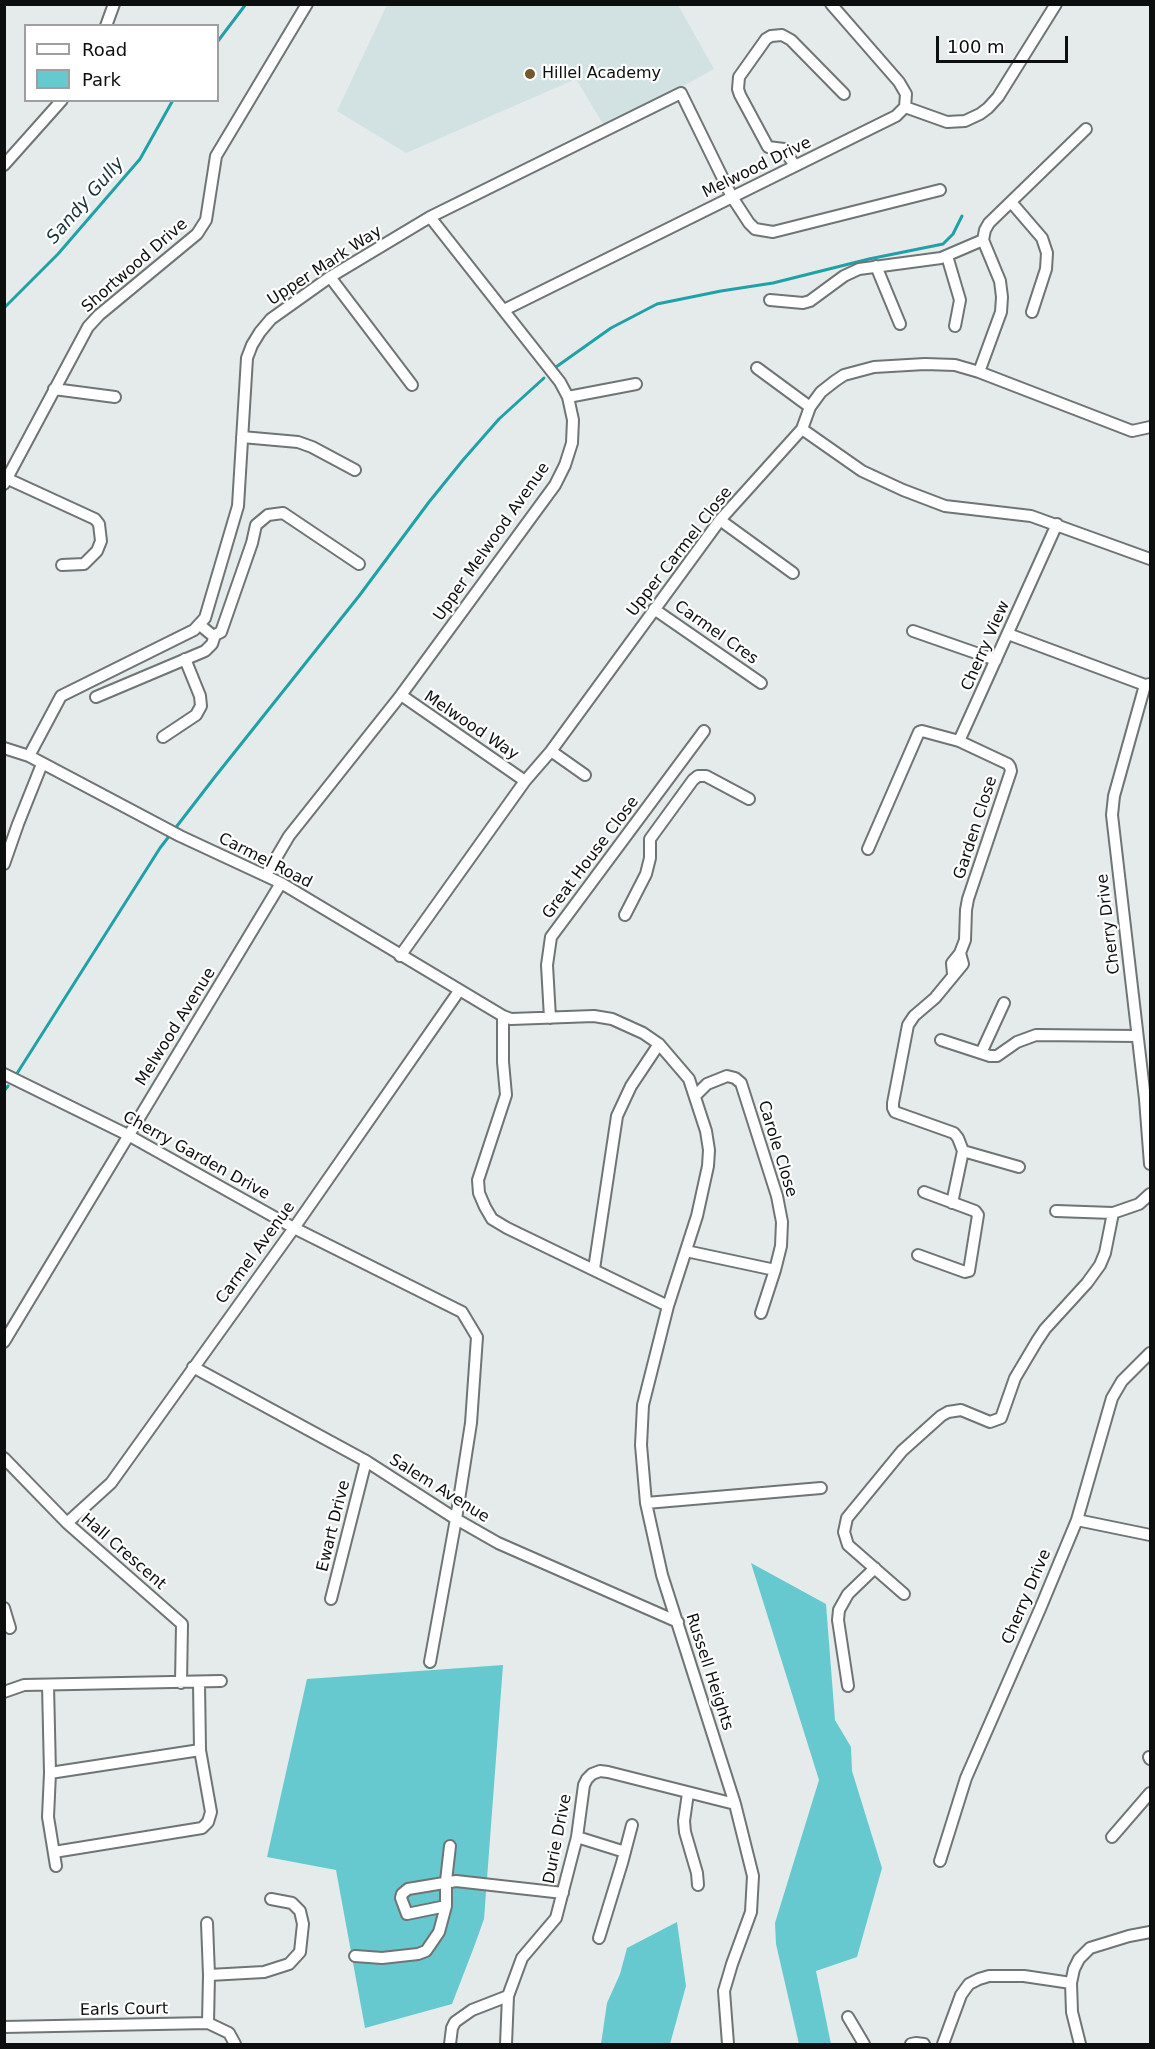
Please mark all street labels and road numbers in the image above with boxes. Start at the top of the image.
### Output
street label: Melwood Drive [699,133,815,203]
street label: Shortwood Drive [78,215,192,317]
street label: Upper Mark Way [264,222,386,310]
street label: Upper Melwood Avenue [430,459,554,625]
street label: Upper Carmel Close [623,483,737,621]
street label: Carmel Cres [670,597,762,669]
street label: Cherry View [958,598,1014,694]
street label: Melwood Way [420,687,522,765]
street label: Garden Close [950,774,1002,882]
street label: Great House Close [539,793,643,923]
street label: Carmel Road [215,829,315,893]
street label: Cherry Drive [1093,873,1125,975]
street label: Melwood Avenue [132,964,220,1090]
street label: Carole Close [753,1098,801,1200]
street label: Cherry Garden Drive [119,1108,273,1204]
street label: Carmel Avenue [212,1198,300,1308]
street label: Salem Avenue [385,1451,493,1527]
street label: Ewart Drive [313,1478,355,1574]
street label: Hall Crescent [77,1510,169,1594]
street label: Cherry Drive [998,1547,1056,1647]
street label: Russell Heights [681,1611,737,1733]
street label: Durie Drive [540,1792,576,1886]
street label: Earls Court [80,2000,168,2020]

